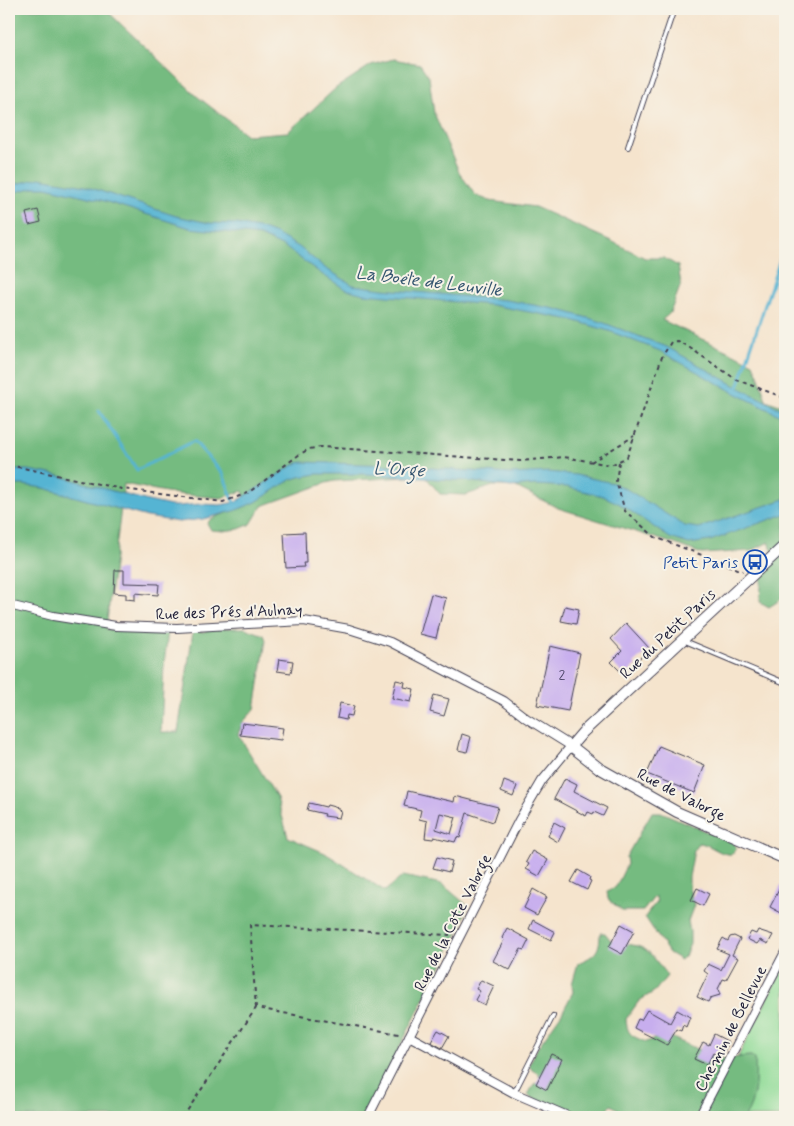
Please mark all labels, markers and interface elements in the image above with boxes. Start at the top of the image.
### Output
water label: La Boële de Leuville [354,261,504,303]
water label: L'Orge [373,457,426,485]
bus stop icon: Petit Paris [742,549,768,575]
place label: Petit Paris [663,553,738,574]
street label: Rue du Petit Paris [616,584,721,684]
street label: Rue des Prés d'Aulnay [155,599,303,626]
house number: 2 [559,666,566,684]
street label: Rue de Valorge [633,764,730,828]
street label: Rue de la Côte Valorge [410,850,498,995]
street label: Chemin de Bellevue [690,962,772,1095]

